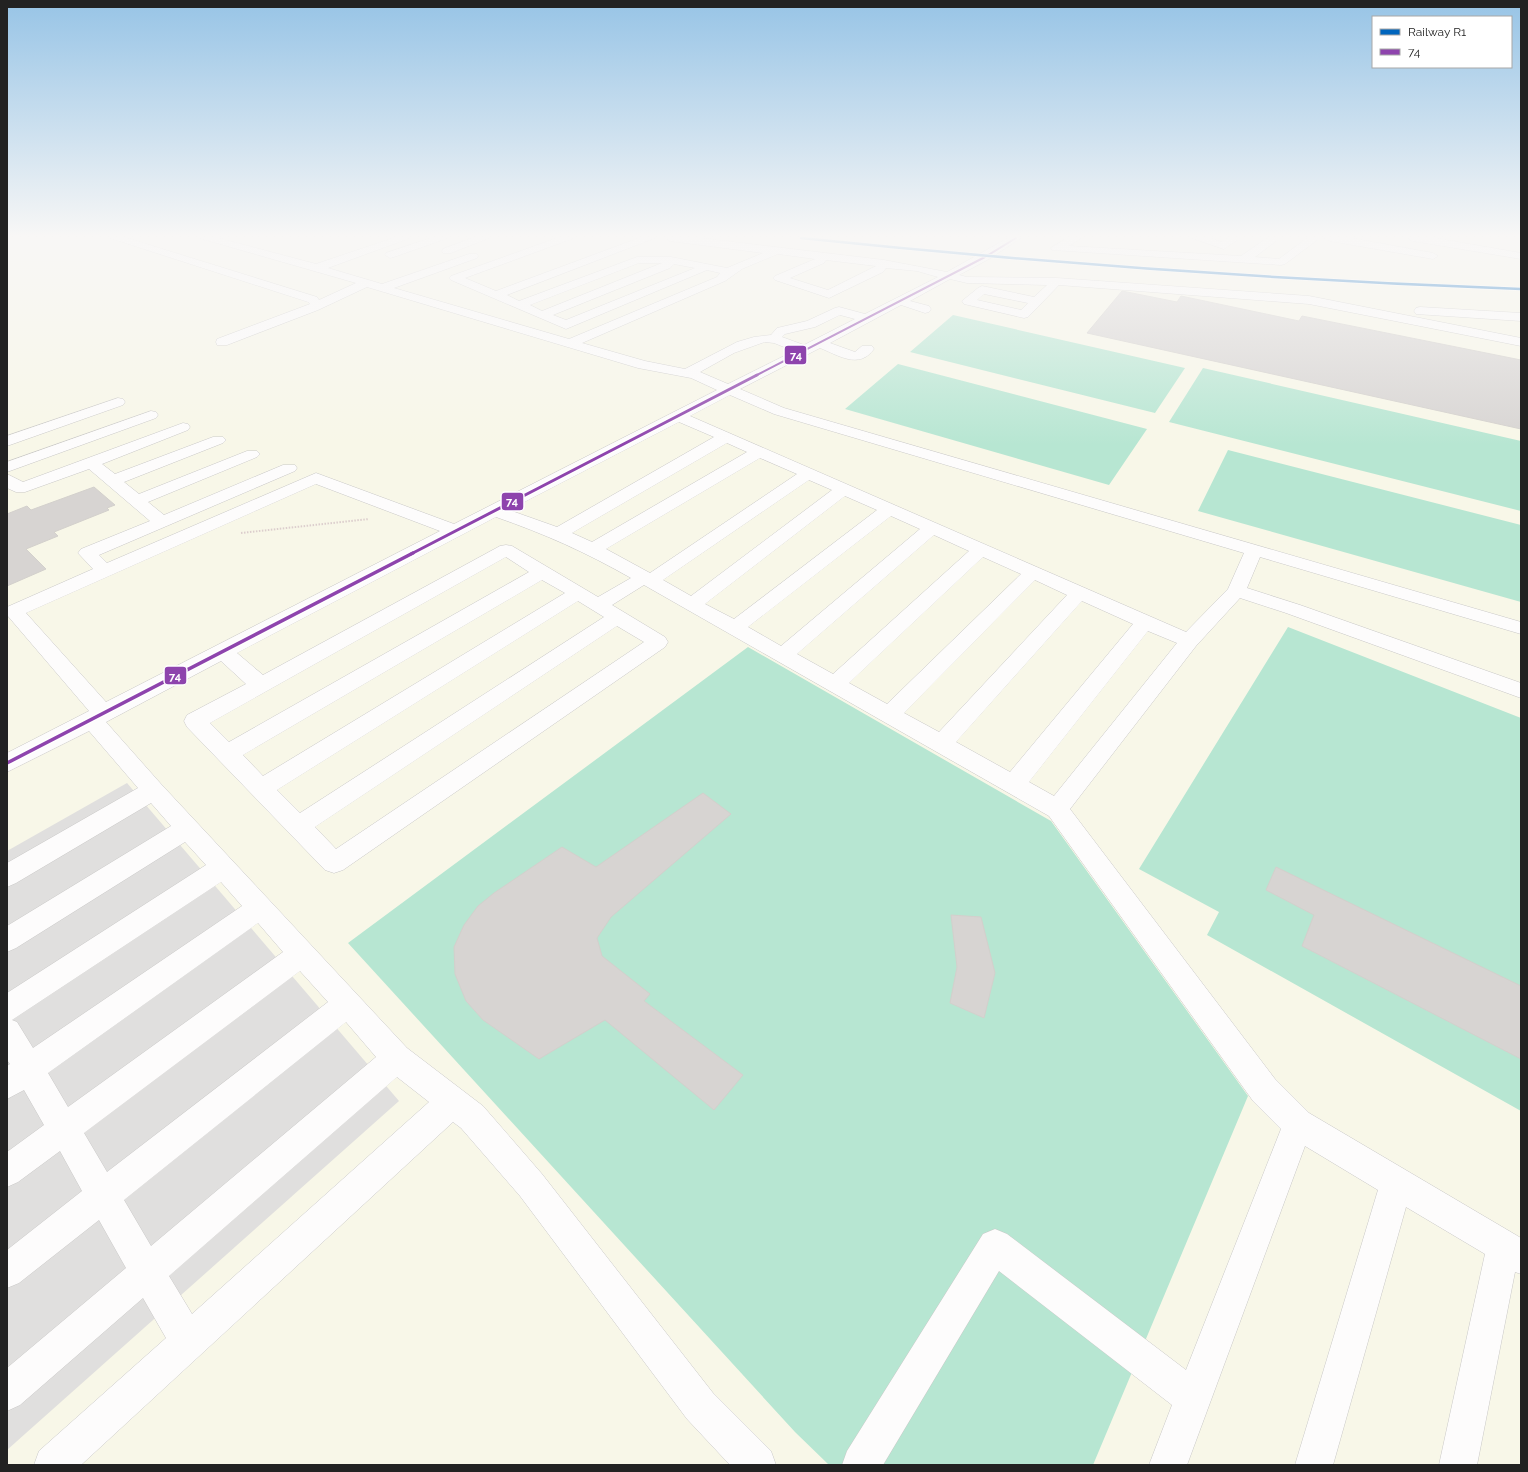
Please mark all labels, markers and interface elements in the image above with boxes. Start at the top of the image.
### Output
legend [1372,16,1512,68]
text: Railway R1 [1408,25,1466,39]
text: 74 [1408,45,1421,59]
line badge: 74 [784,345,807,365]
text: 74 [790,349,802,362]
line badge: 74 [501,492,524,511]
text: 74 [506,495,518,508]
line badge: 74 [164,666,187,685]
text: 74 [169,670,181,683]

